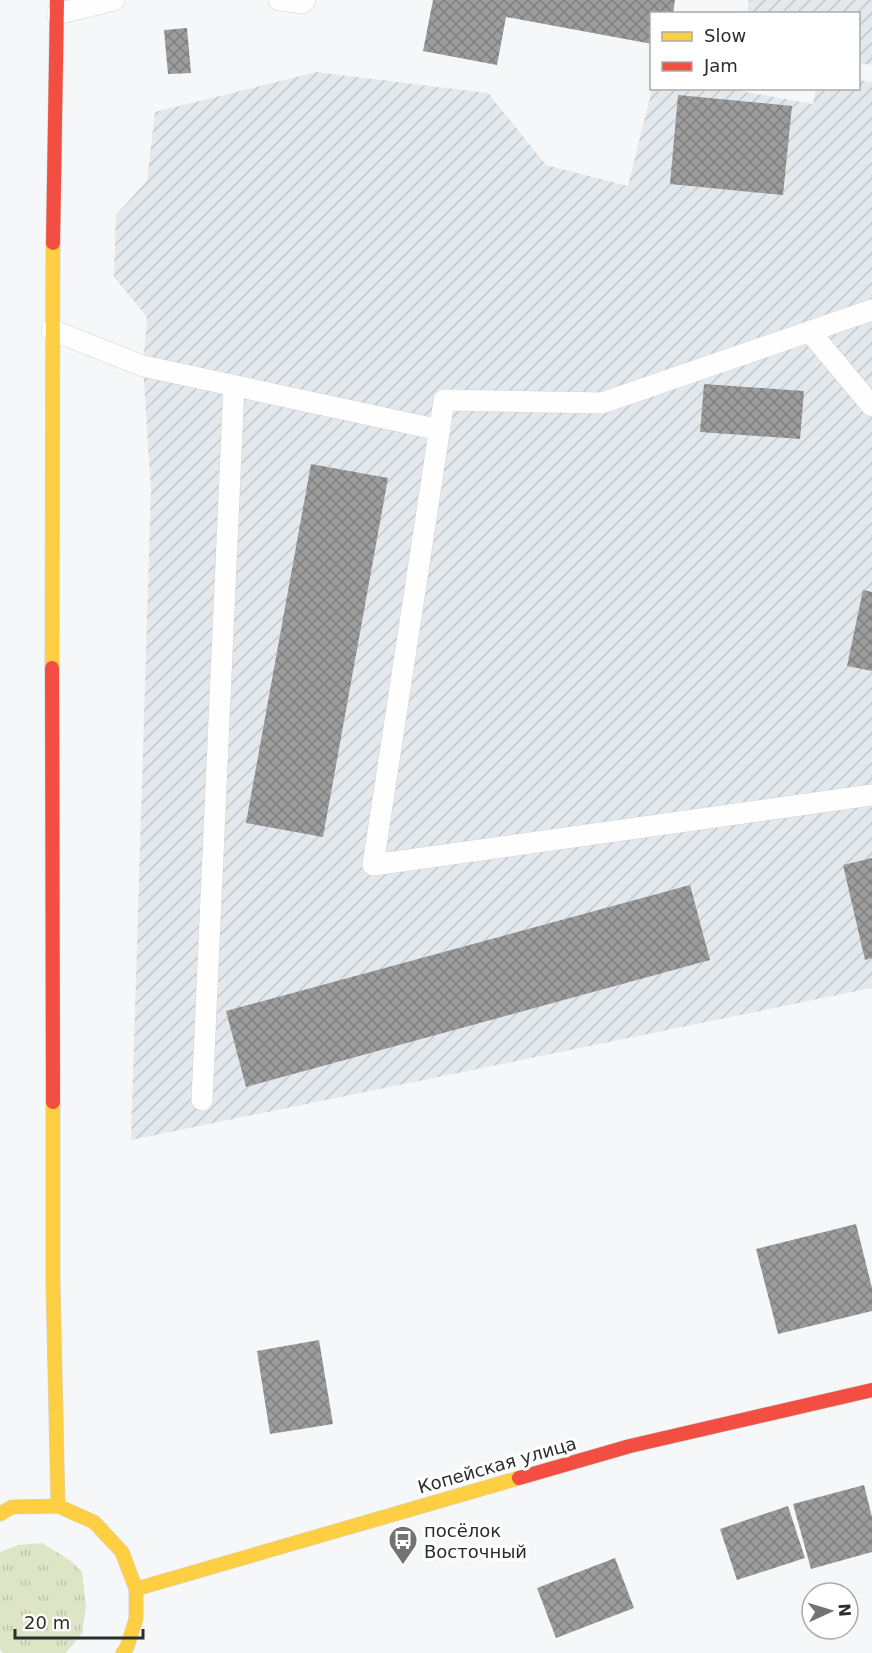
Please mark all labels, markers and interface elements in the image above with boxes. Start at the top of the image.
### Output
legend [650,12,860,90]
text: Slow [704,25,746,46]
text: Jam [703,55,738,76]
street label: Копейская улица [415,1432,579,1498]
place label: посёлок Восточный [424,1520,527,1562]
bus stop icon: посёлок Восточный [387,1524,419,1566]
north arrow [800,1581,860,1641]
scale bar [15,1602,142,1640]
text: N [835,1603,854,1617]
text: 20 m [24,1612,70,1633]

